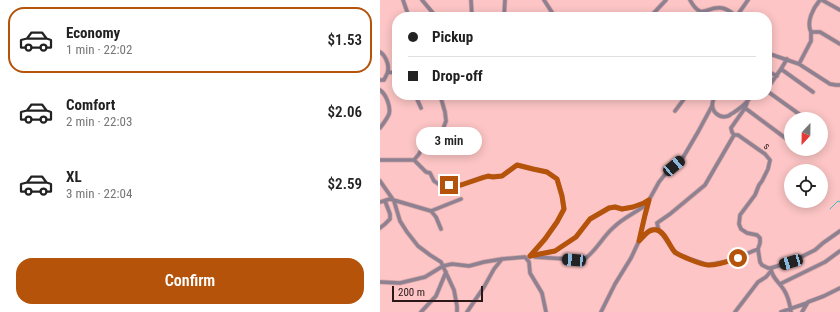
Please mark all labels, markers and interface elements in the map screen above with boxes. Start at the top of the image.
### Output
icon: car [18,22,54,58]
text: Economy [66,24,120,42]
text: Pickup [432,28,473,46]
text: $1.53 [328,31,362,49]
text: 1 min · 22:02 [66,42,132,57]
text: Drop-off [432,67,483,85]
icon: car [18,94,54,130]
text: Comfort [66,96,115,114]
text: $2.06 [328,103,362,121]
north arrow [784,112,828,156]
map controls [784,112,828,208]
text: 2 min · 22:03 [66,114,132,129]
callout: 3 min [416,127,482,155]
text: 3 min [435,133,463,148]
street label: s [762,140,773,152]
car [661,154,687,178]
button: locate [784,164,828,208]
icon: car [18,166,54,202]
text: XL [66,168,82,186]
text: $2.59 [328,175,362,193]
route end [440,176,458,194]
text: 3 min · 22:04 [66,186,132,201]
route start [729,249,747,267]
car [562,253,586,267]
car [778,253,804,271]
button: Confirm [16,258,364,304]
scale bar [392,284,483,303]
text: 200 m [398,286,425,299]

